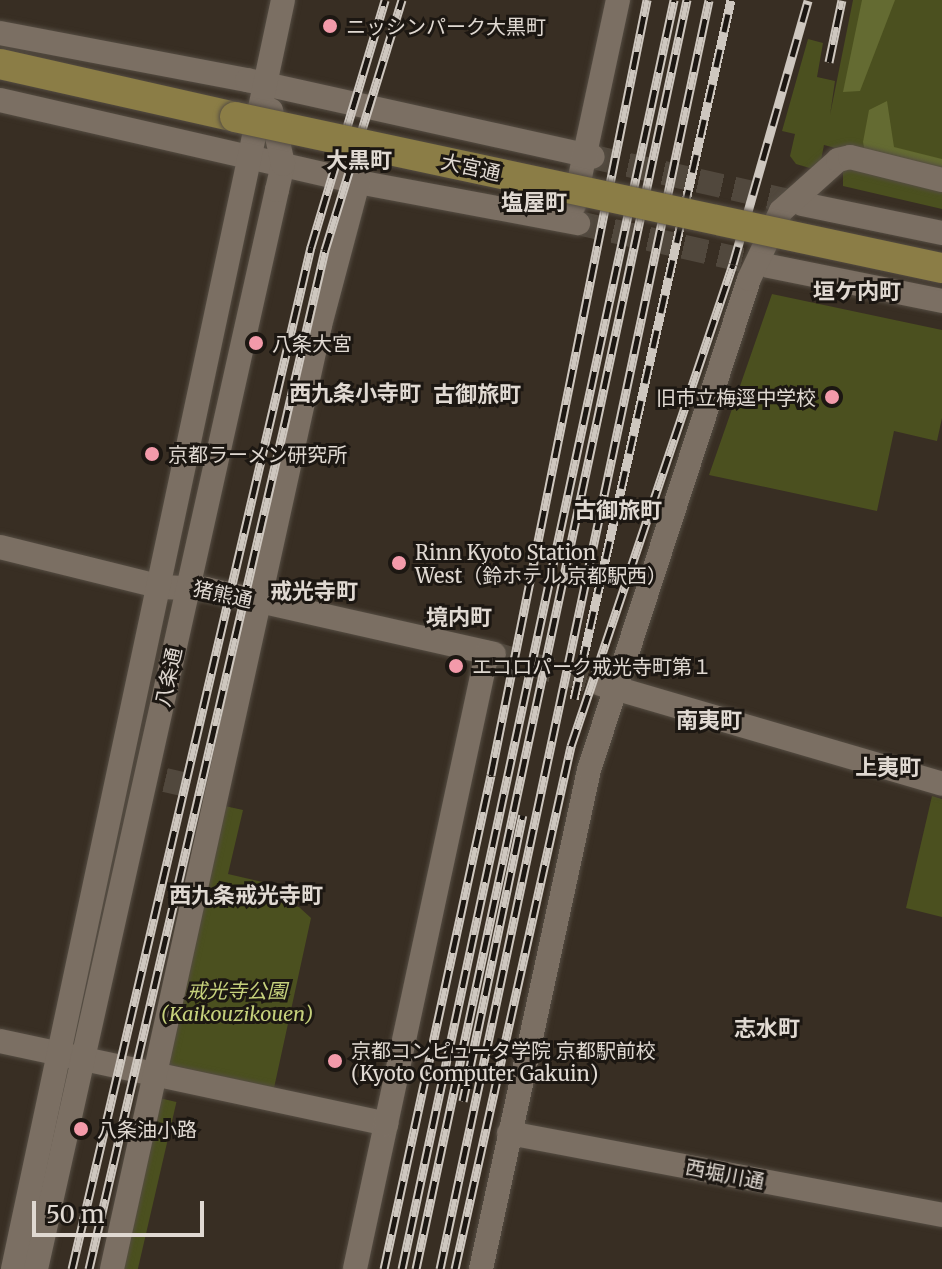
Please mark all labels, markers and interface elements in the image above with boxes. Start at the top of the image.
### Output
place label: ニッシンパーク大黒町 [346,14,546,38]
marker: ニッシンパーク大黒町 [321,17,339,35]
district label: 大黒町 [326,148,392,174]
street label: 大宮通 [439,149,503,185]
district label: 塩屋町 [501,190,567,216]
district label: 垣ケ内町 [813,279,901,305]
place label: 八条大宮 [272,331,352,355]
marker: 八条大宮 [247,334,265,352]
district label: 西九条小寺町 [289,381,421,407]
district label: 古御旅町 [433,382,521,408]
place label: 旧市立梅逕中学校 [656,385,816,409]
marker: 旧市立梅逕中学校 [823,388,841,406]
place label: 京都ラーメン研究所 [168,442,348,466]
marker: 京都ラーメン研究所 [143,445,161,463]
district label: 古御旅町 [574,498,662,524]
place label: Rinn Kyoto Station West（鈴ホテル 京都駅西） [415,540,667,587]
marker: Rinn Kyoto Station West（鈴ホテル 京都駅西） [390,554,408,572]
street label: 猪熊通 [191,576,255,612]
district label: 戒光寺町 [270,579,358,605]
district label: 境内町 [426,605,492,631]
street label: 八条通 [150,645,186,709]
place label: エコロパーク戒光寺町第１ [472,654,712,678]
marker: エコロパーク戒光寺町第１ [447,657,465,675]
district label: 南夷町 [676,708,742,734]
district label: 上夷町 [855,755,921,781]
district label: 西九条戒光寺町 [169,883,323,909]
park label: 戒光寺公園 (Kaikouzikouen) [162,978,312,1025]
district label: 志水町 [734,1016,800,1042]
place label: 京都コンピュータ学院 京都駅前校 (Kyoto Computer Gakuin) [351,1038,656,1085]
marker: 京都コンピュータ学院 京都駅前校 (Kyoto Computer Gakuin) [326,1052,344,1070]
place label: 八条油小路 [97,1117,197,1141]
marker: 八条油小路 [72,1120,90,1138]
street label: 西堀川通 [683,1155,767,1193]
scale bar [36,1185,208,1235]
text: 50 m [46,1199,105,1230]

